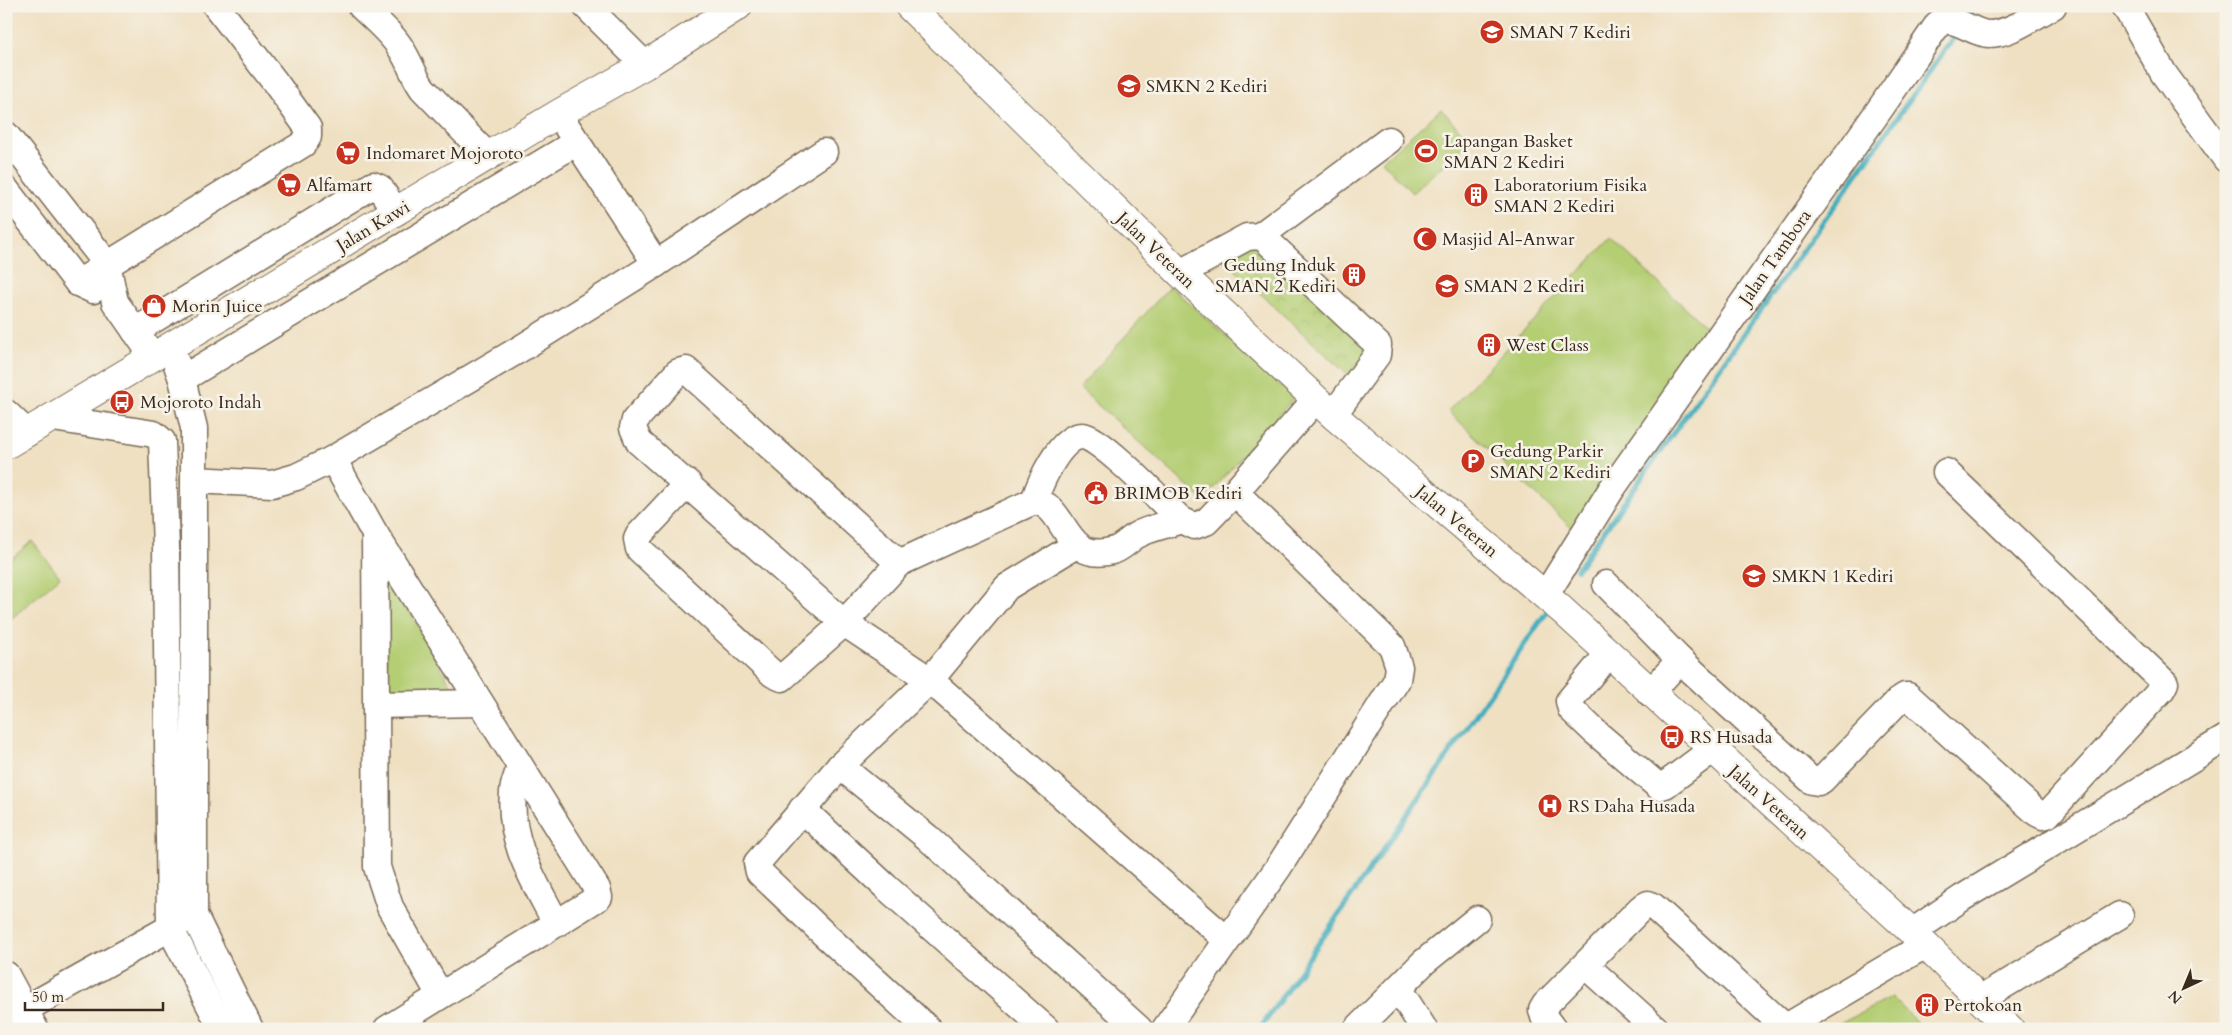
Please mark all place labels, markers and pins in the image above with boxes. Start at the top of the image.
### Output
school or university icon: SMAN 7 Kediri [1479,19,1505,45]
place label: SMAN 7 Kediri [1510,20,1631,45]
school or university icon: SMKN 2 Kediri [1116,73,1142,99]
place label: SMKN 2 Kediri [1146,74,1267,99]
place label: Lapangan Basket SMAN 2 Kediri [1444,129,1573,175]
sports icon: Lapangan Basket SMAN 2 Kediri [1413,138,1439,164]
supermarket icon: Indomaret Mojoroto [335,140,361,166]
place label: Indomaret Mojoroto [366,141,523,166]
supermarket icon: Alfamart [276,172,302,198]
place label: Alfamart [306,173,372,198]
place label: Laboratorium Fisika SMAN 2 Kediri [1494,173,1647,219]
building icon: Laboratorium Fisika SMAN 2 Kediri [1463,182,1489,208]
mosque icon: Masjid Al-Anwar [1412,226,1438,252]
place label: Masjid Al-Anwar [1442,227,1575,252]
place label: Gedung Induk SMAN 2 Kediri [1215,253,1336,299]
building icon: Gedung Induk SMAN 2 Kediri [1341,262,1367,288]
school or university icon: SMAN 2 Kediri [1434,273,1460,299]
place label: SMAN 2 Kediri [1464,274,1585,299]
shop icon: Morin Juice [141,293,167,319]
place label: Morin Juice [172,294,263,319]
building icon: West Class [1476,332,1502,358]
place label: West Class [1505,333,1589,358]
bus stop icon: Mojoroto Indah [109,389,135,415]
place label: Mojoroto Indah [140,390,262,415]
place label: Gedung Parkir SMAN 2 Kediri [1490,439,1611,485]
parking icon: Gedung Parkir SMAN 2 Kediri [1460,448,1486,474]
public building icon: BRIMOB Kediri [1083,480,1109,506]
place label: BRIMOB Kediri [1114,481,1242,506]
school or university icon: SMKN 1 Kediri [1741,563,1767,589]
place label: SMKN 1 Kediri [1772,564,1893,589]
bus stop icon: RS Husada [1659,724,1685,750]
place label: RS Husada [1690,725,1773,750]
hospital icon: RS Daha Husada [1537,793,1563,819]
place label: RS Daha Husada [1568,794,1696,819]
building icon: Pertokoan [1914,992,1940,1018]
place label: Pertokoan [1944,993,2023,1018]

